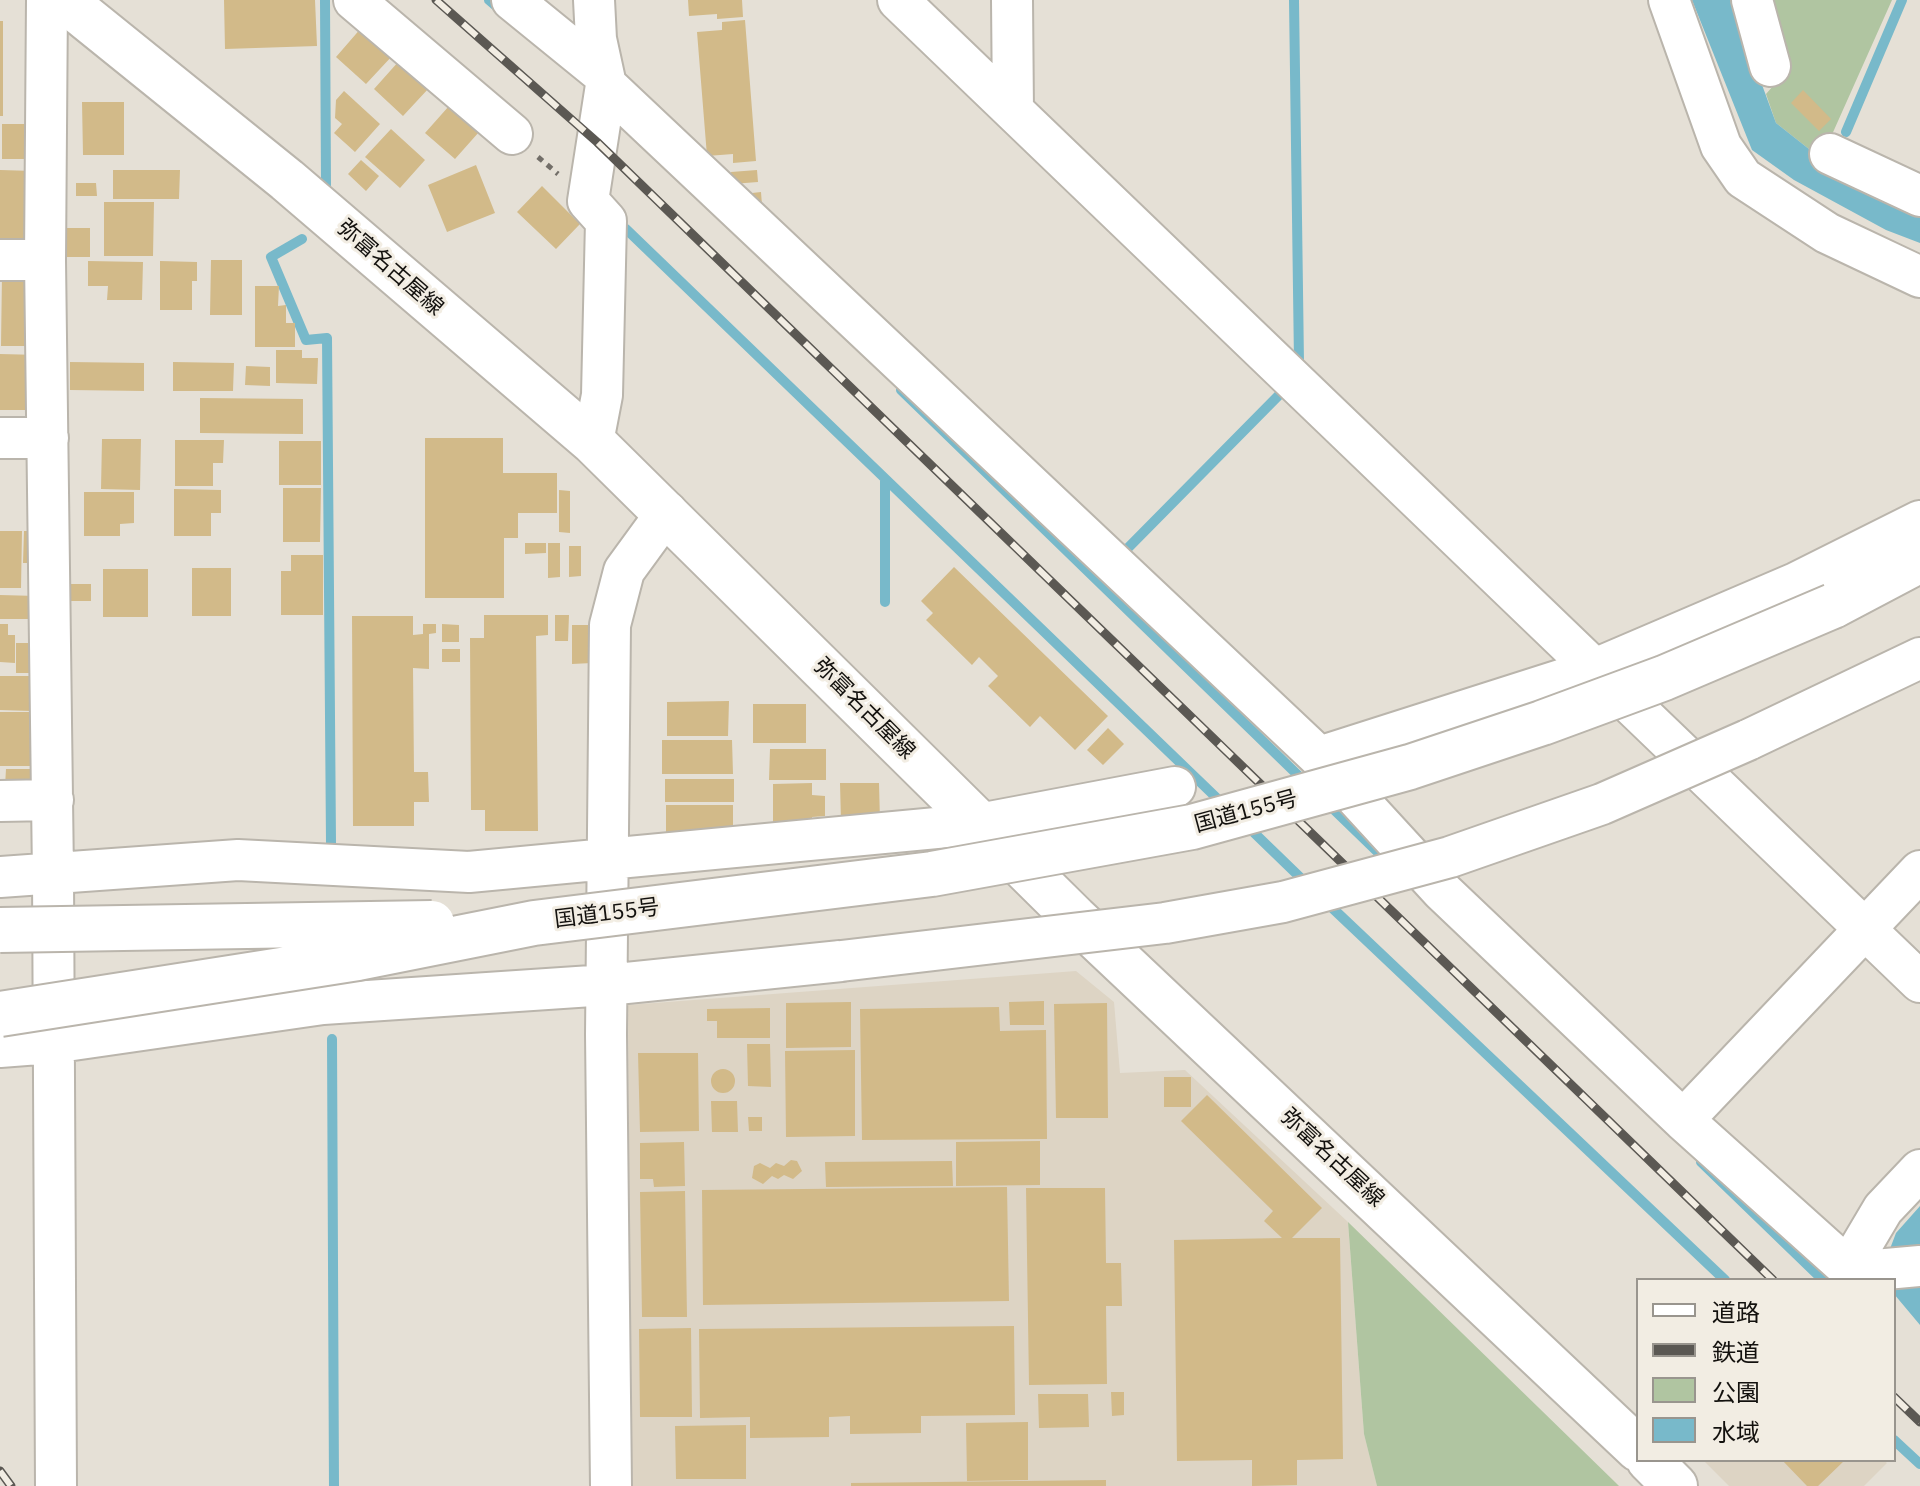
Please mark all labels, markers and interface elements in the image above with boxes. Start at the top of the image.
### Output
street label: 弥富名古屋線 [332,215,448,321]
street label: 弥富名古屋線 [808,653,920,765]
street label: 国道155号 [1192,786,1300,838]
street label: 国道155号 [553,894,661,934]
street label: 弥富名古屋線 [1275,1103,1389,1213]
legend [1636,1278,1896,1462]
text: 道路 [1712,1296,1760,1328]
text: 鉄道 [1712,1336,1760,1368]
text: 公園 [1712,1376,1760,1408]
text: 水域 [1712,1416,1760,1448]

